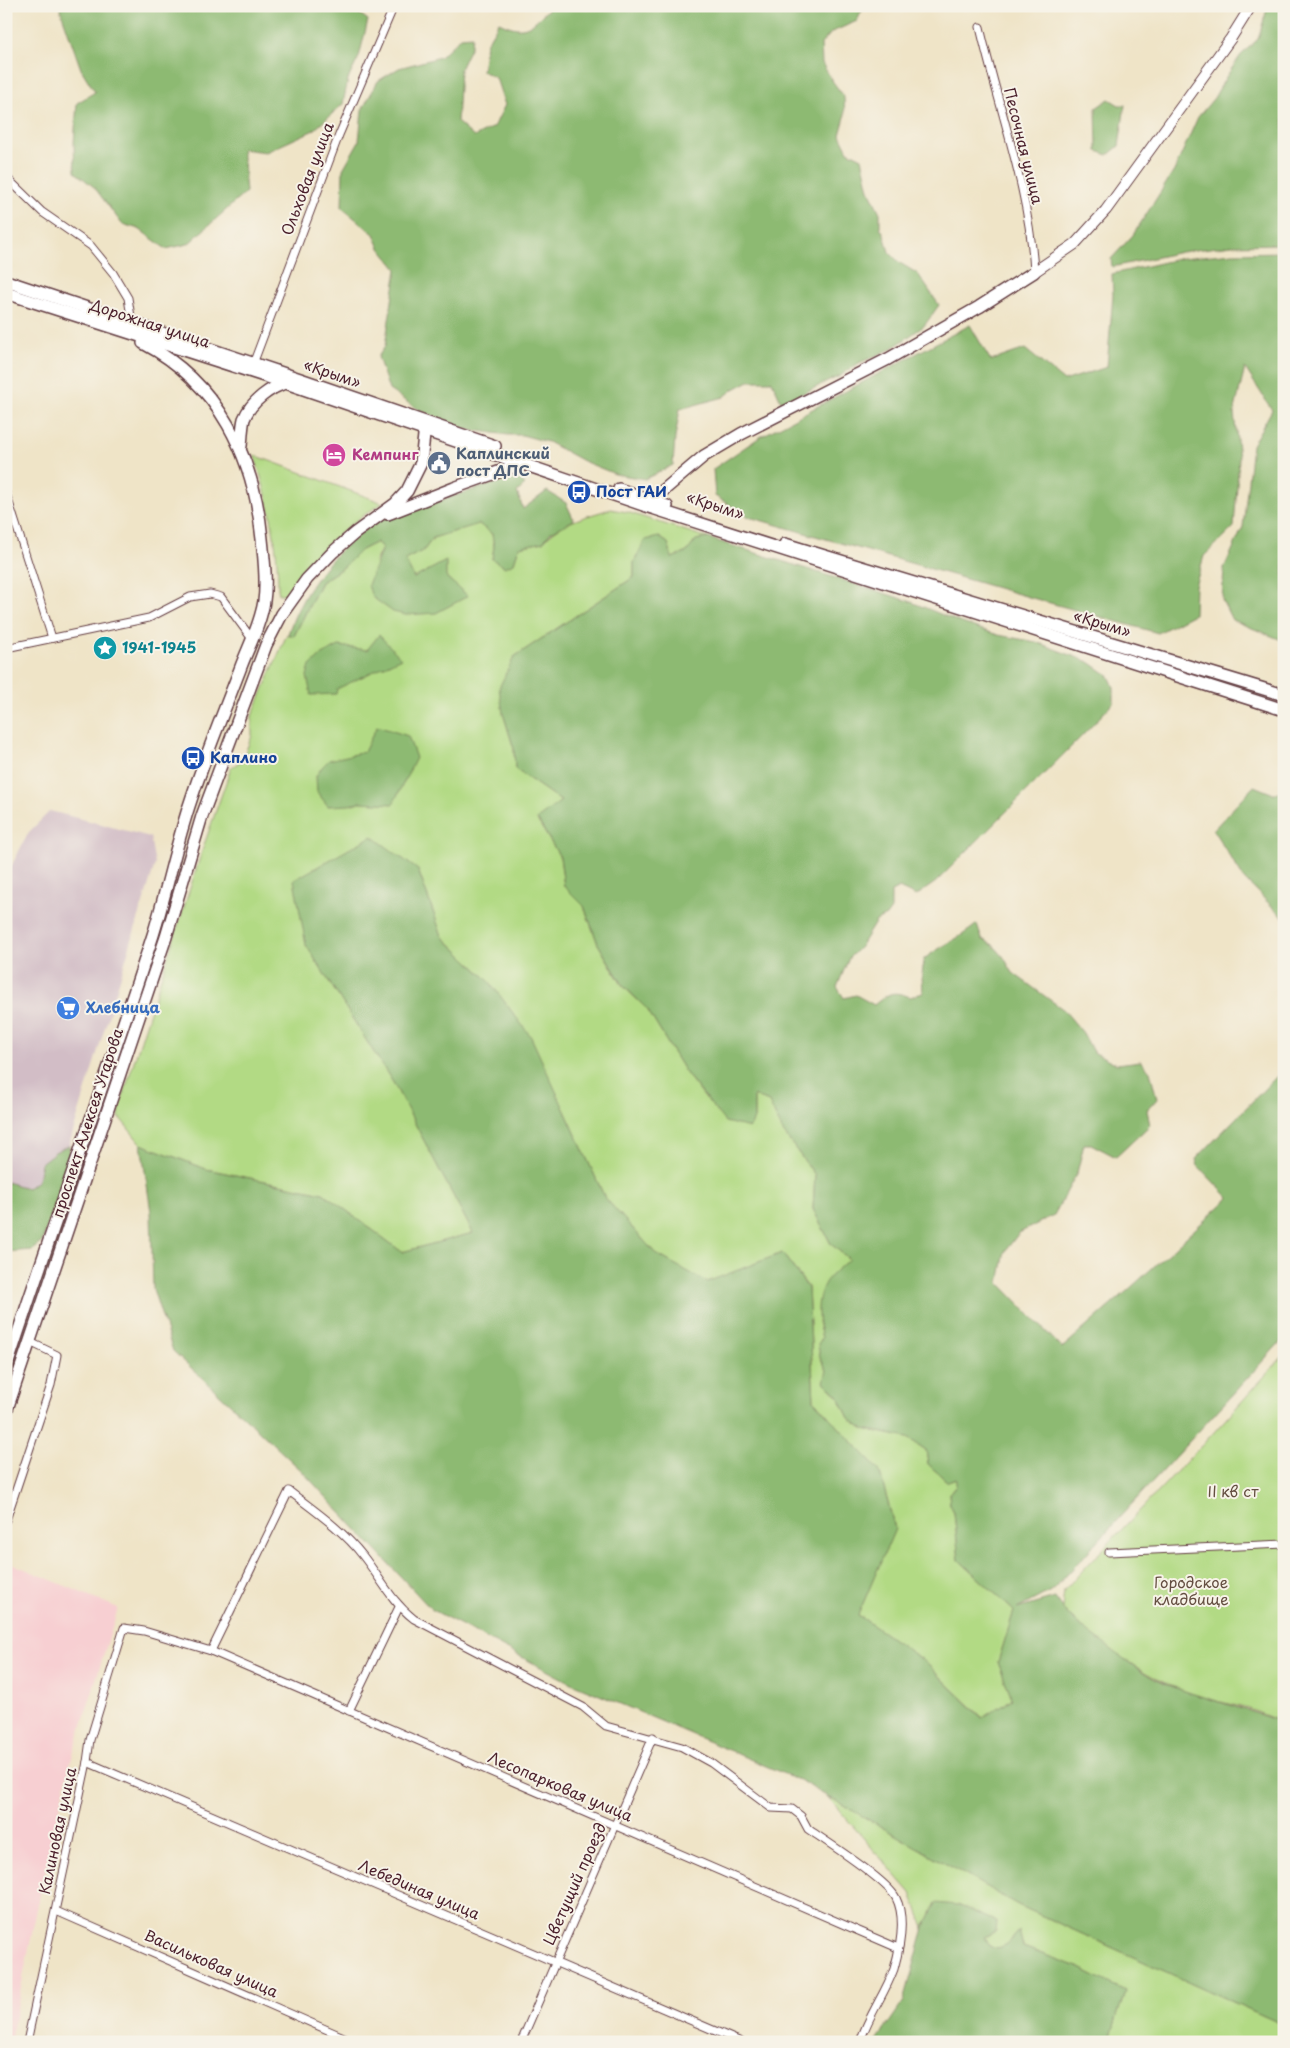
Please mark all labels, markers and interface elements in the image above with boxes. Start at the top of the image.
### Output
street label: Песочная улица [999,85,1050,207]
street label: Ольховая улица [274,118,339,238]
street label: Дорожная улица [87,292,214,353]
street label: «Крым» [301,352,365,393]
place label: Каплинский пост ДПС [456,441,550,481]
hotel icon: Кемпинг [321,442,347,468]
place label: Кемпинг [352,442,419,465]
public building icon: Каплинский пост ДПС [426,450,452,476]
bus stop icon: Пост ГАИ [566,479,592,505]
place label: Пост ГАИ [596,479,667,502]
street label: «Крым» [684,484,748,525]
street label: «Крым» [1071,603,1134,642]
place icon: 1941-1945 [92,635,118,661]
place label: 1941-1945 [122,635,196,658]
bus stop icon: Каплино [180,745,206,771]
place label: Каплино [210,745,277,768]
supermarket icon: Хлебница [55,995,81,1021]
place label: Хлебница [86,995,160,1018]
street label: проспект Алексея Угарова [45,1024,128,1220]
park label: II кв ст [1208,1479,1259,1502]
park label: Городское кладбище [1153,1570,1229,1610]
street label: Лесопарковая улица [485,1745,637,1827]
street label: Калиновая улица [32,1764,81,1896]
street label: Цветущий проезд [536,1818,611,1948]
street label: Лебединая улица [355,1853,484,1925]
street label: Васильковая улица [141,1923,283,2003]

